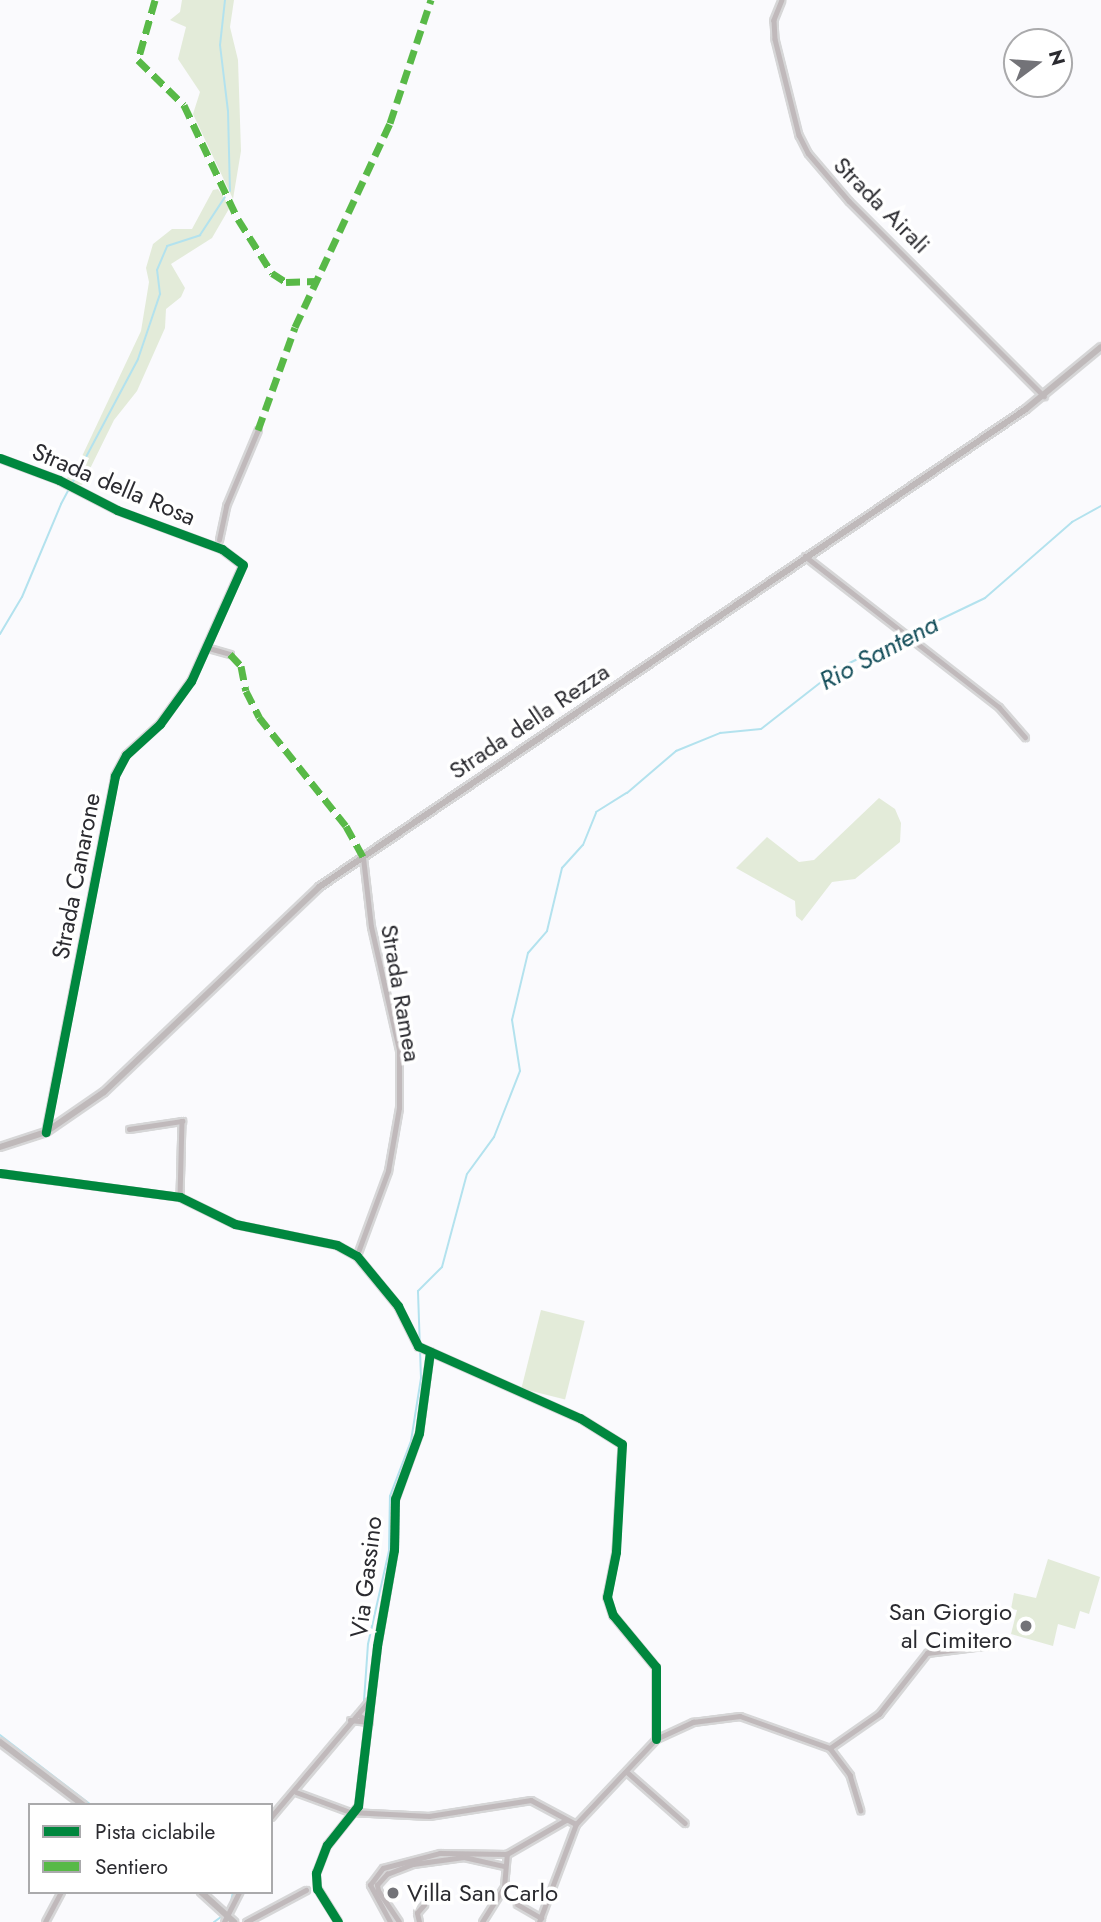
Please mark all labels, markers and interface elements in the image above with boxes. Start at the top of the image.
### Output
north arrow [1003,28,1073,98]
text: N [1042,47,1072,69]
street label: Strada Airali [828,151,936,259]
street label: Strada della Rosa [28,437,200,531]
water label: Rio Santena [814,609,944,697]
street label: Strada della Rezza [444,657,614,785]
street label: Strada Canarone [46,790,106,962]
street label: Strada Ramea [375,922,427,1064]
street label: Via Gassino [344,1515,388,1639]
place label: San Giorgio al Cimitero [889,1598,1012,1654]
marker: San Giorgio al Cimitero [1018,1618,1034,1634]
legend [28,1803,273,1894]
text: Pista ciclabile [95,1817,215,1847]
text: Sentiero [95,1852,168,1882]
place label: Villa San Carlo [407,1879,558,1907]
marker: Villa San Carlo [385,1885,401,1901]

